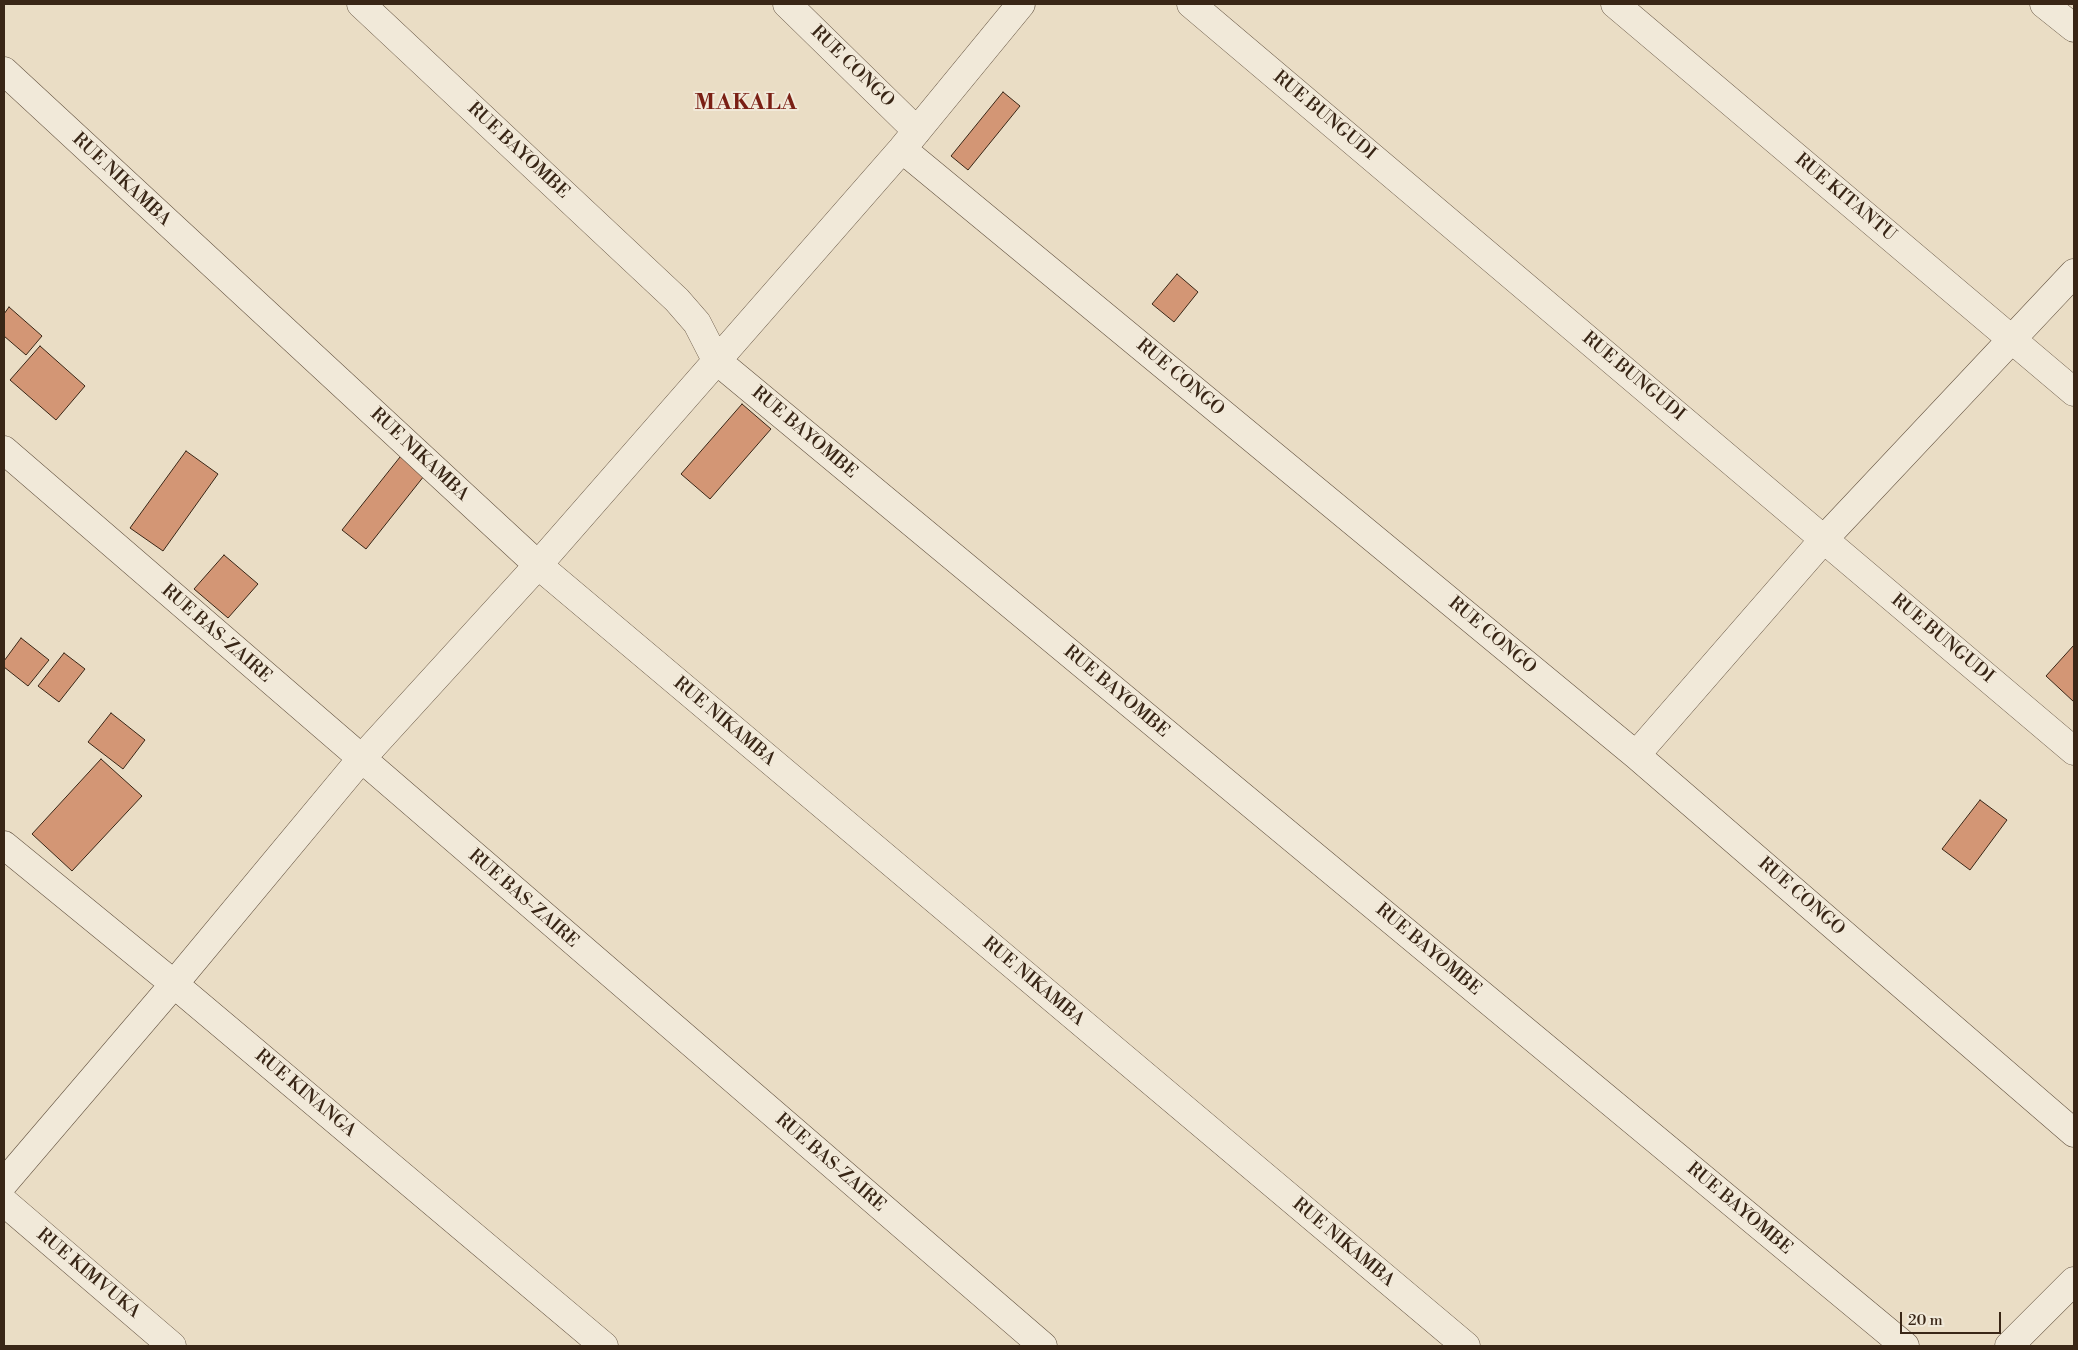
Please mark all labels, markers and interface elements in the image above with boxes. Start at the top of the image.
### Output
street label: RUE CONGO [806,22,898,112]
street label: RUE BUNGUDI [1268,67,1380,165]
district label: MAKALA [694,91,798,117]
street label: RUE BAYOMBE [463,98,573,204]
street label: RUE NIKAMBA [67,129,175,231]
street label: RUE KITANTU [1790,149,1900,247]
street label: RUE BUNGUDI [1577,328,1689,426]
street label: RUE CONGO [1132,335,1228,421]
street label: RUE BAYOMBE [747,383,861,483]
street label: RUE NIKAMBA [365,404,473,506]
street label: RUE BAS-ZAIRE [156,580,276,688]
street label: RUE BUNGUDI [1886,590,1998,688]
street label: RUE CONGO [1444,593,1540,679]
street label: RUE BAYOMBE [1059,642,1173,742]
street label: RUE NIKAMBA [668,673,780,771]
street label: RUE BAS-ZAIRE [463,845,583,953]
street label: RUE CONGO [1753,853,1849,941]
street label: RUE BAYOMBE [1371,900,1485,1000]
street label: RUE NIKAMBA [977,933,1089,1031]
street label: RUE KINANGA [250,1046,360,1142]
street label: RUE BAS-ZAIRE [770,1109,890,1217]
street label: RUE BAYOMBE [1682,1159,1796,1259]
street label: RUE NIKAMBA [1287,1194,1399,1292]
street label: RUE KIMVUKA [32,1225,144,1323]
scale bar [1903,1302,2004,1334]
text: 20 m [1908,1311,1943,1330]

